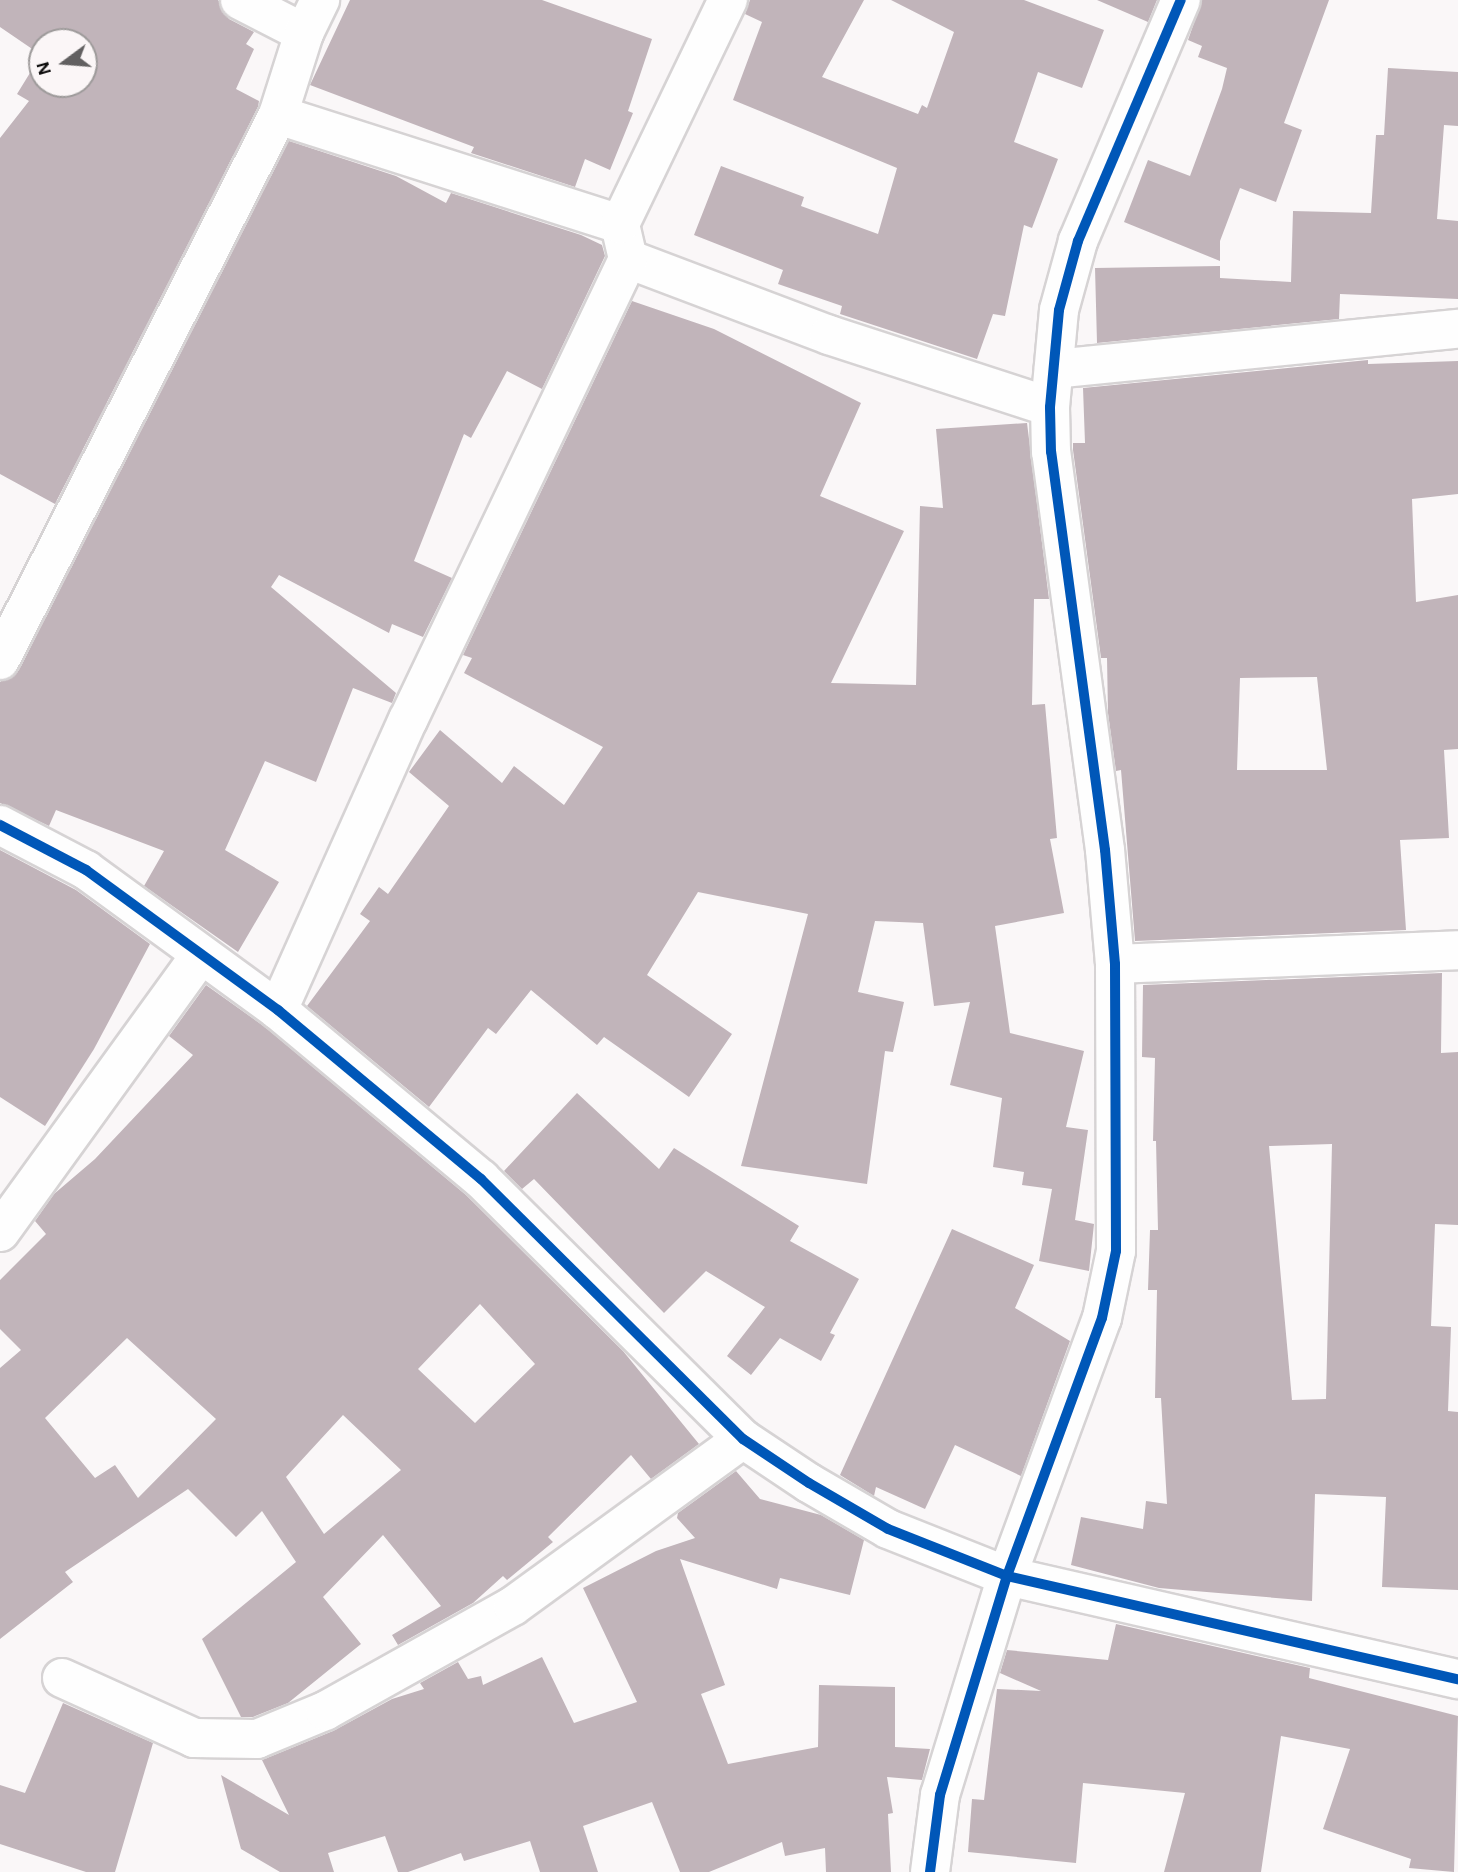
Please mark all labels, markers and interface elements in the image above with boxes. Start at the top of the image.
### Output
north arrow [28,28,98,98]
text: N [33,59,55,77]

